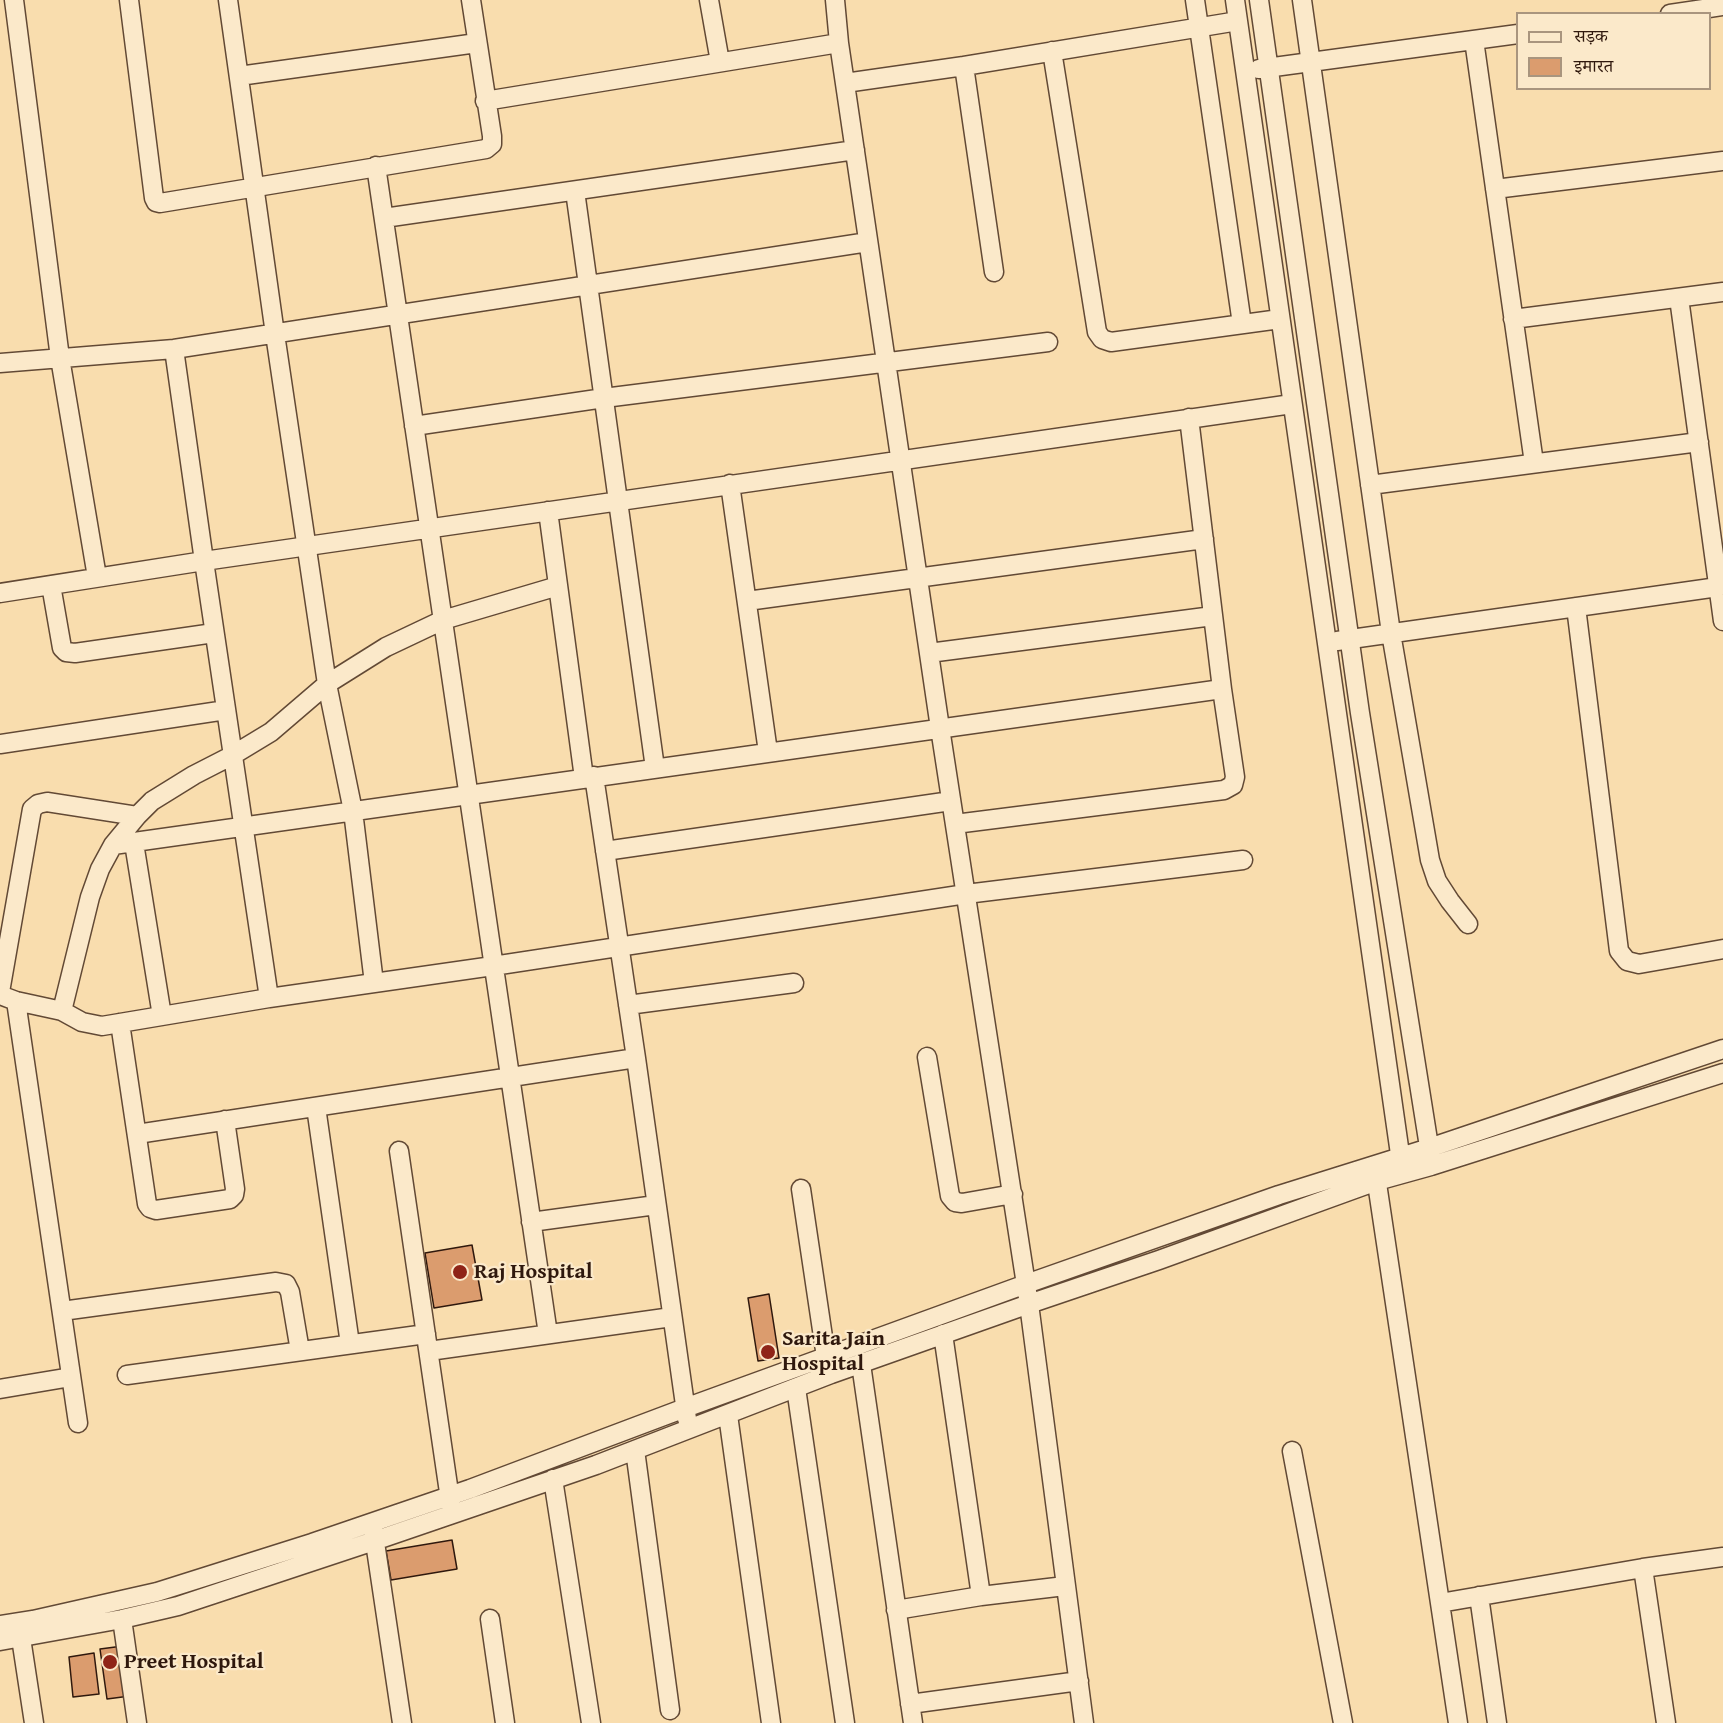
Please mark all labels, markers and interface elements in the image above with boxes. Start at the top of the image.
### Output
legend [1516,12,1711,90]
text: सड़क [1574,22,1608,49]
text: इमारत [1574,52,1613,79]
place label: Raj Hospital [474,1259,592,1285]
marker: Raj Hospital [451,1263,469,1281]
place label: Sarita Jain Hospital [782,1326,885,1378]
marker: Sarita Jain Hospital [759,1343,777,1361]
place label: Preet Hospital [124,1649,264,1675]
marker: Preet Hospital [101,1653,119,1671]

